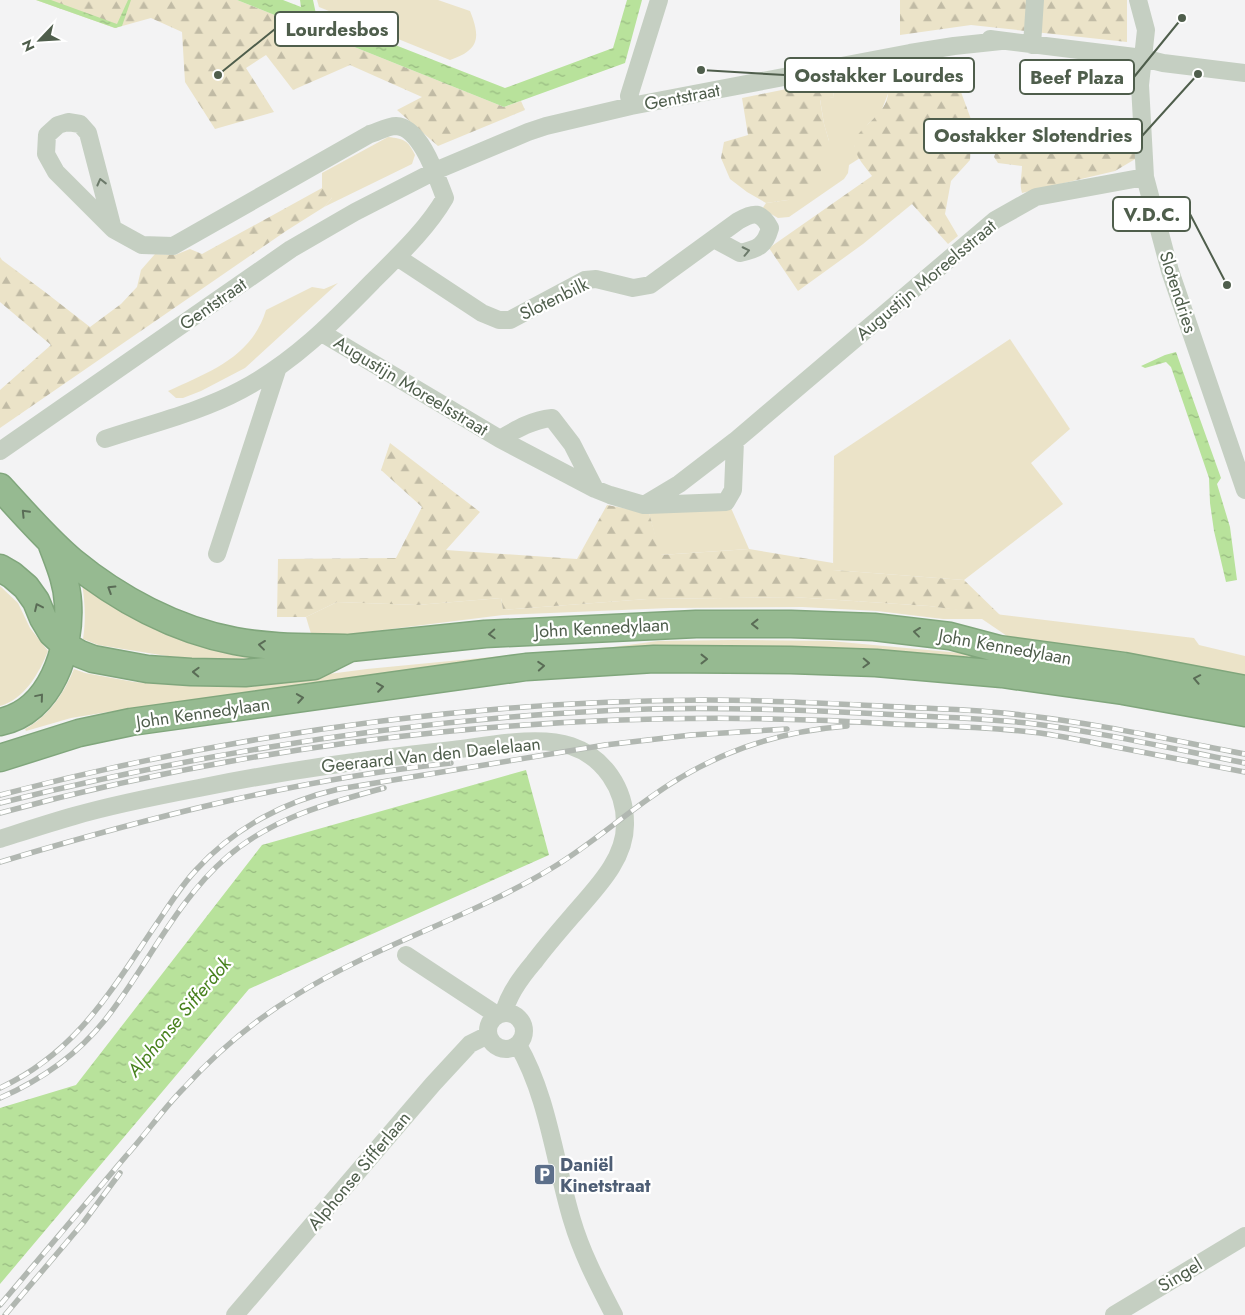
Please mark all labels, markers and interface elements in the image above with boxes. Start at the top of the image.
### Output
callout: Lourdesbos [275,12,398,46]
north arrow [15,15,65,65]
text: Lourdesbos [286,16,389,43]
text: N [17,36,40,55]
callout: Oostakker Lourdes [785,58,974,92]
callout: Beef Plaza [1020,60,1134,94]
text: Oostakker Lourdes [794,62,964,89]
text: Beef Plaza [1030,64,1124,91]
street label: Gentstraat [642,77,723,117]
callout: Oostakker Slotendries [924,119,1142,153]
text: Oostakker Slotendries [934,122,1132,149]
one-way arrow [96,179,106,187]
callout: V.D.C. [1113,197,1190,231]
text: V.D.C. [1123,201,1180,228]
street label: Augustijn Moreelsstraat [850,213,1002,346]
one-way arrow [742,246,750,256]
street label: Slotendries [1153,248,1203,336]
street label: Gentstraat [174,271,252,337]
street label: Slotenbilk [515,271,593,327]
street label: Augustijn Moreelsstraat [329,330,494,443]
one-way arrow [22,510,31,519]
one-way arrow [107,586,116,596]
one-way arrow [33,603,44,612]
street label: John Kennedylaan [532,611,670,645]
one-way arrow [751,619,758,629]
street label: John Kennedylaan [934,622,1074,671]
one-way arrow [913,627,921,638]
one-way arrow [488,628,496,639]
one-way arrow [258,640,266,651]
one-way arrow [700,654,708,664]
one-way arrow [862,657,870,668]
one-way arrow [538,661,546,672]
one-way arrow [192,667,200,677]
one-way arrow [1193,675,1202,685]
one-way arrow [377,682,385,693]
street label: John Kennedylaan [133,691,271,736]
one-way arrow [35,693,44,702]
one-way arrow [296,694,305,704]
street label: Geeraard Van den Daelelaan [320,731,542,779]
water label: Alphonse Sifferdok [120,951,238,1083]
street label: Alphonse Sifferlaan [301,1106,417,1236]
place label: Daniël Kinetstraat [560,1152,651,1199]
parking icon: Daniël Kinetstraat [532,1163,556,1187]
street label: Singel [1153,1252,1207,1298]

